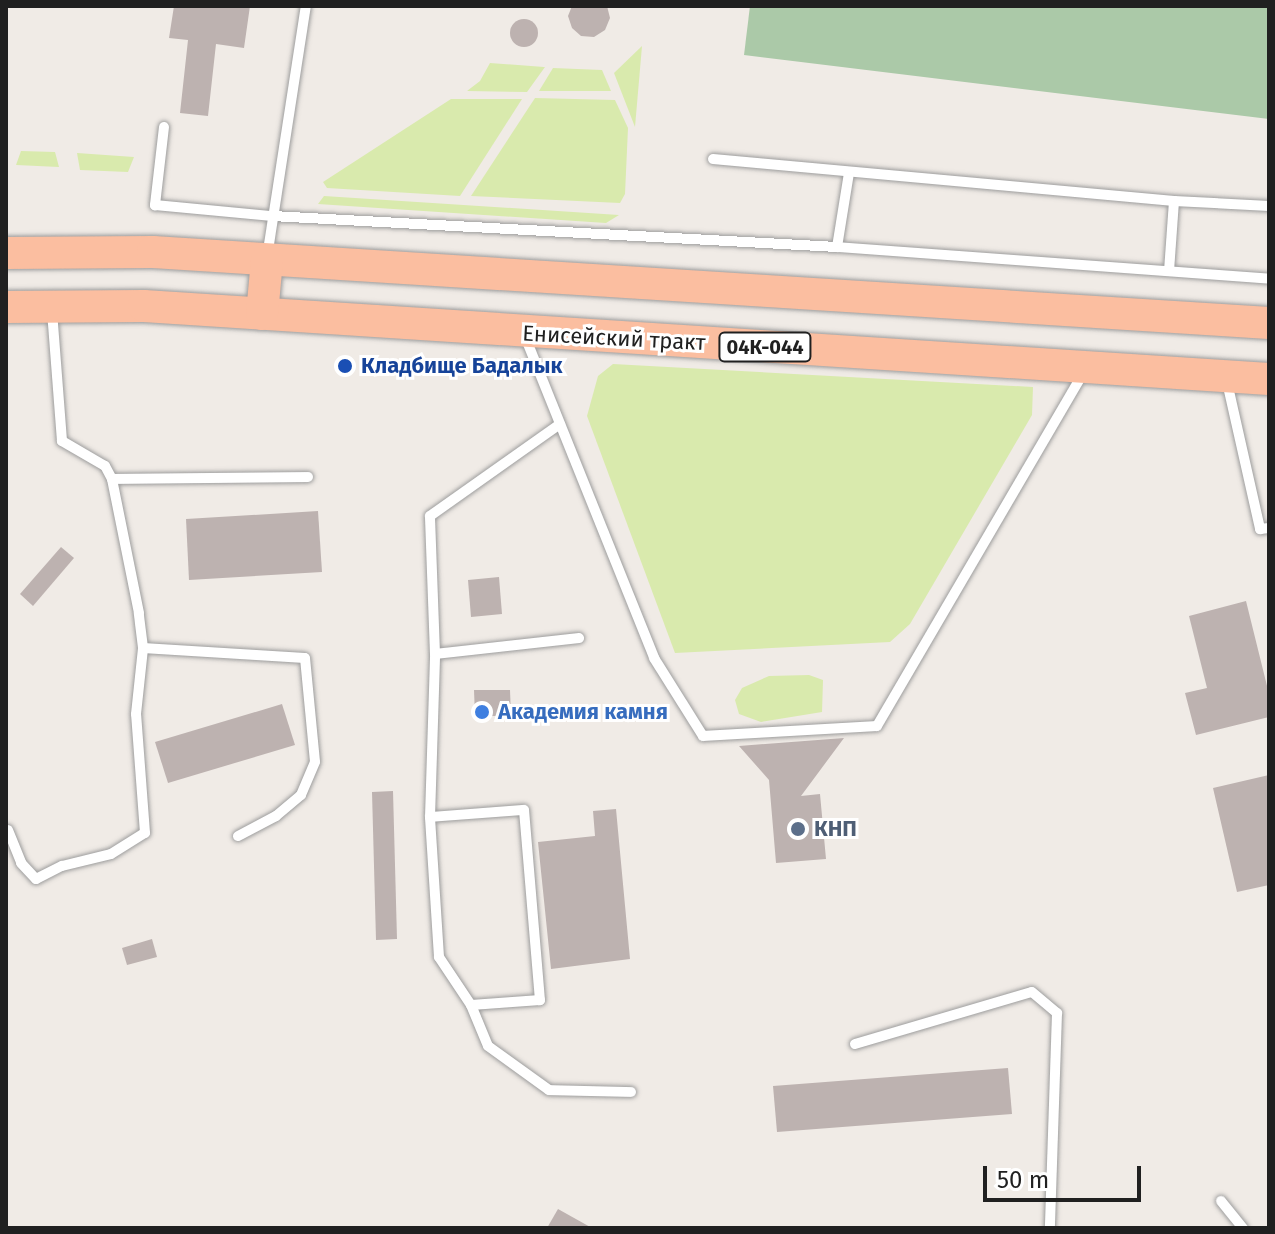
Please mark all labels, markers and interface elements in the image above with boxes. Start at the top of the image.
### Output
street label: Енисейский тракт [522,320,706,356]
road number: 04К-044 [717,331,813,363]
place label: Кладбище Бадалык [361,353,563,379]
marker: Кладбище Бадалык [336,357,354,375]
place label: Академия камня [498,699,668,725]
marker: Академия камня [473,703,491,721]
place label: КНП [814,816,857,842]
marker: КНП [789,820,807,838]
scale bar [987,1150,1145,1200]
text: 50 m [997,1166,1049,1194]

